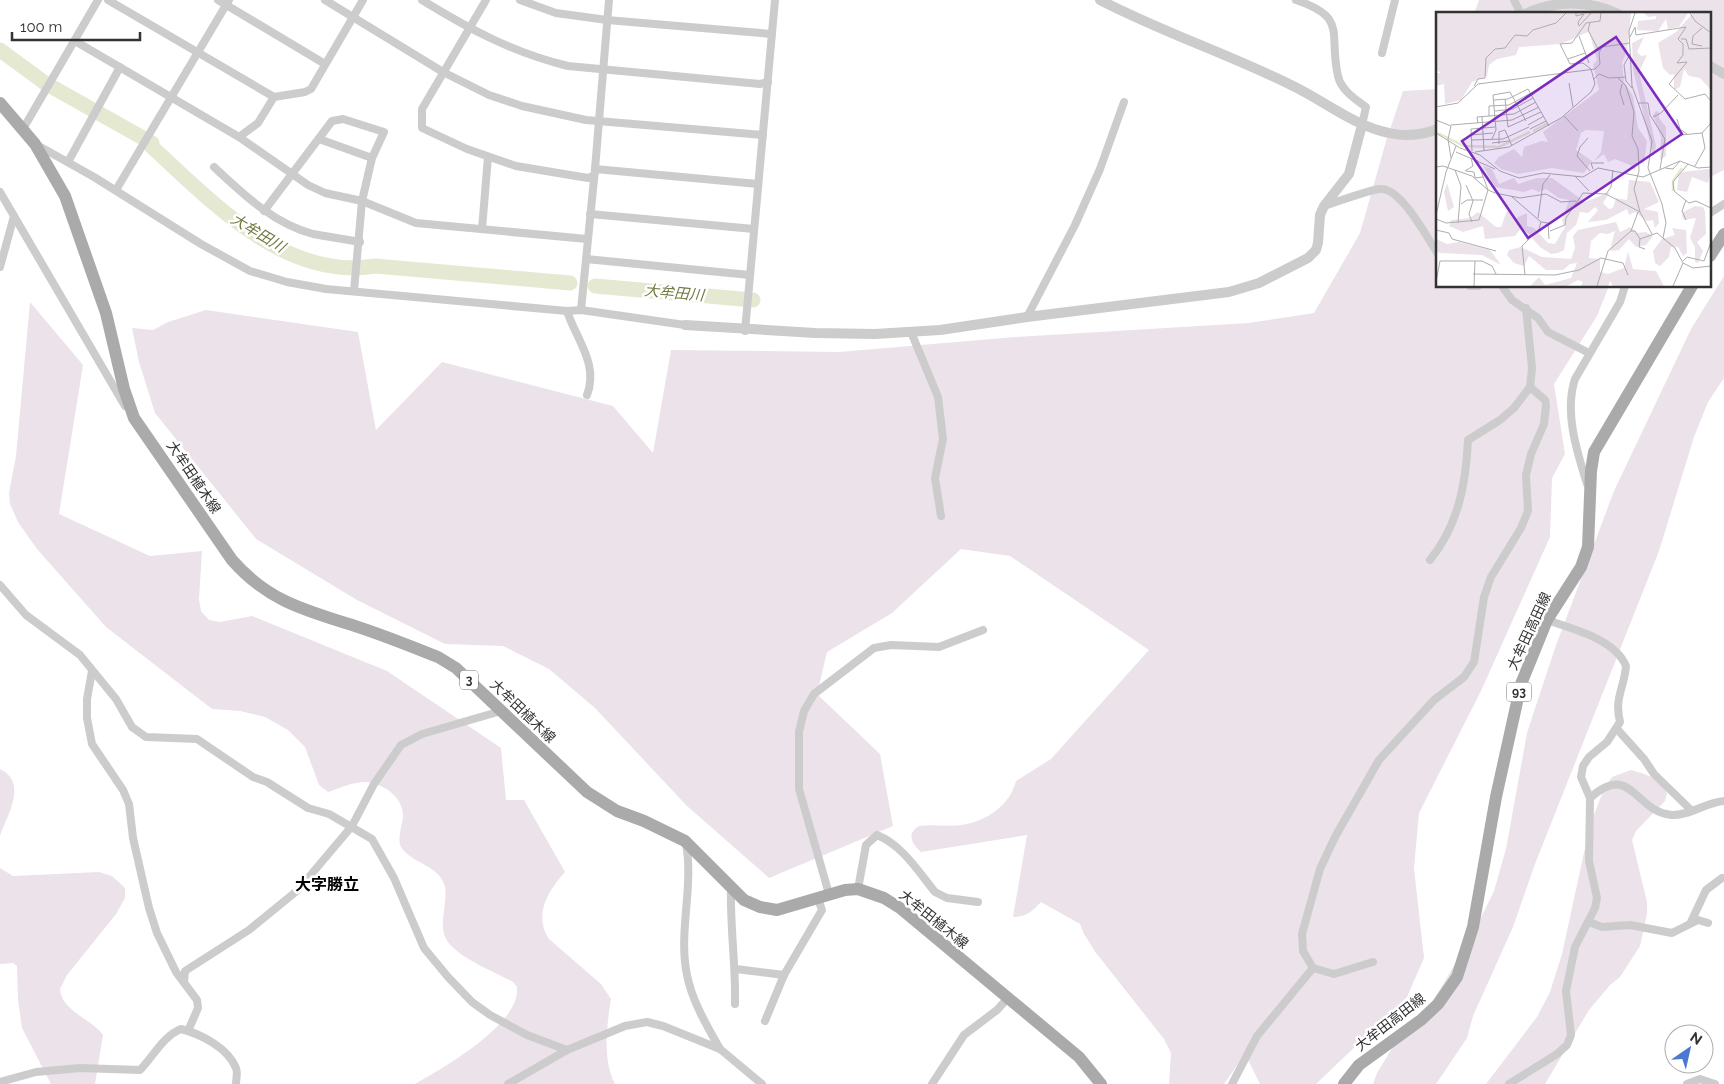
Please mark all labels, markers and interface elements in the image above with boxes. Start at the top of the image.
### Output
scale bar [12,10,140,42]
inset map [1436,12,1712,288]
text: 100 m [20,18,62,36]
water label: 大牟田川 [228,210,290,257]
water label: 大牟田川 [643,281,707,305]
street label: 大牟田植木線 [164,438,224,516]
street label: 大牟田高田線 [1504,590,1554,672]
road number: 3 [460,670,478,690]
street label: 大牟田植木線 [487,676,559,746]
road number: 93 [1506,682,1532,702]
district label: 大字勝立 [295,875,359,894]
street label: 大牟田植木線 [896,886,972,952]
street label: 大牟田高田線 [1352,990,1428,1054]
north arrow [1664,1024,1714,1074]
text: N [1687,1029,1705,1048]

